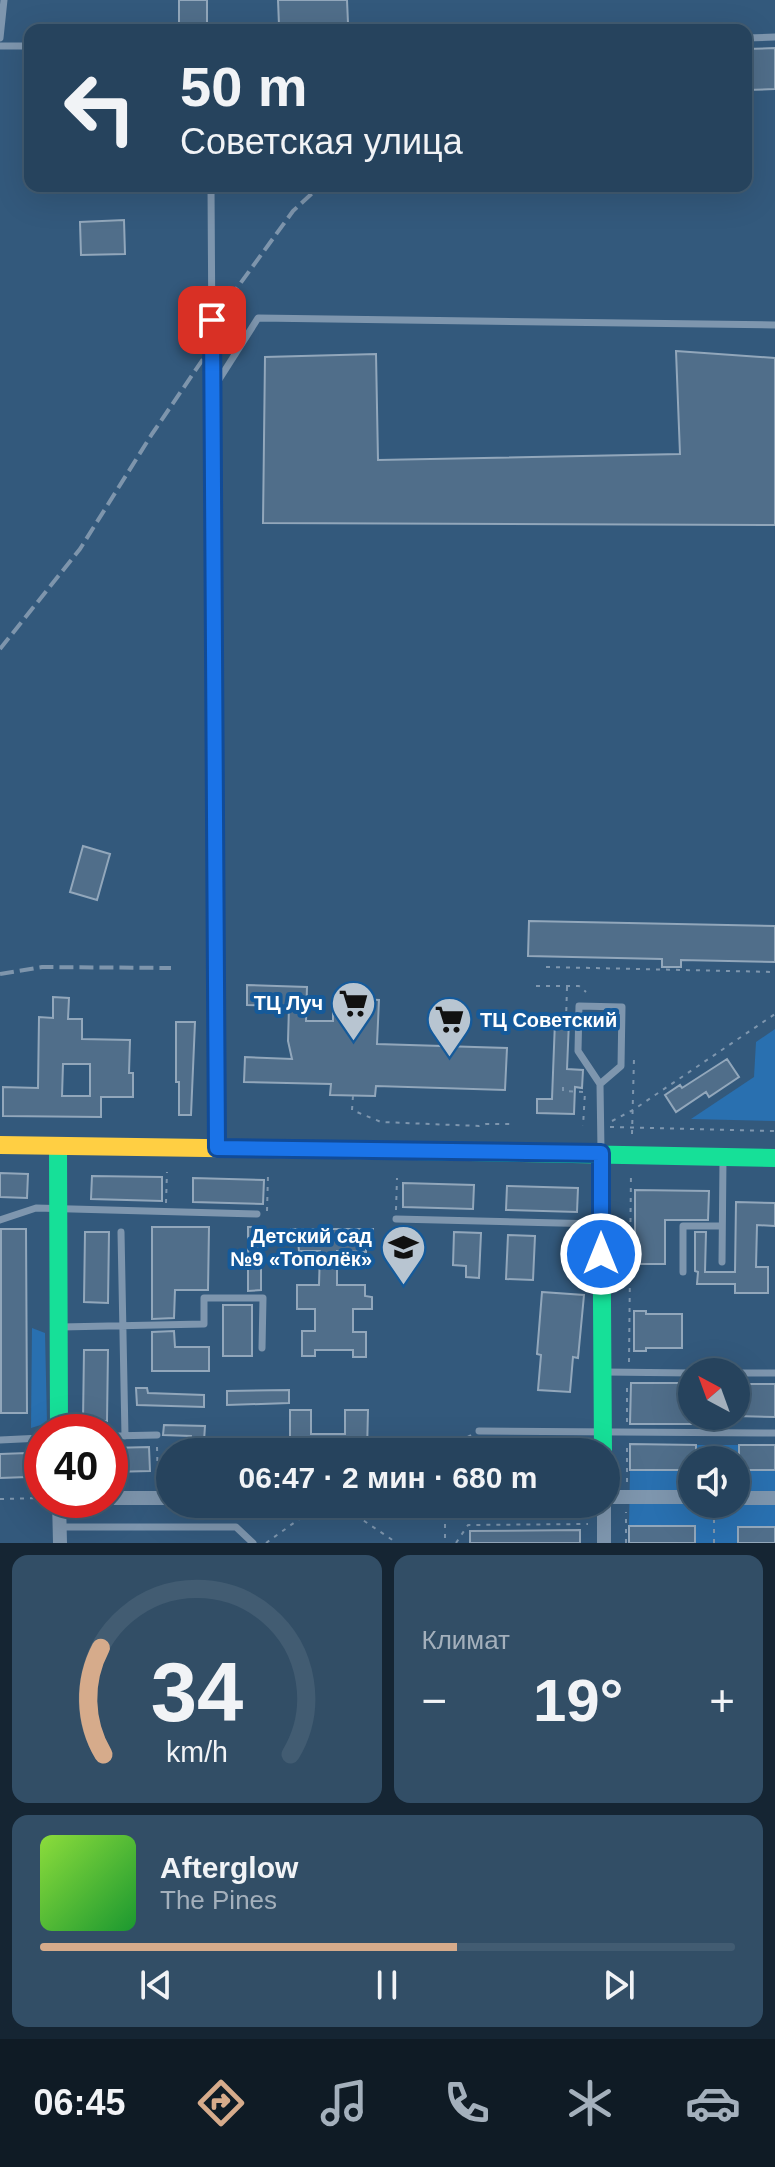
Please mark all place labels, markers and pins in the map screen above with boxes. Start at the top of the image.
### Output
pin [178,286,246,354]
supermarket icon: ТЦ Луч [330,979,378,1042]
place label: ТЦ Луч [254,992,323,1014]
supermarket icon: ТЦ Советский [425,996,473,1059]
place label: ТЦ Советский [480,1009,617,1031]
school or university icon: Детский сад №9 «Тополёк» [379,1223,427,1286]
place label: Детский сад №9 «Тополёк» [230,1225,372,1270]

